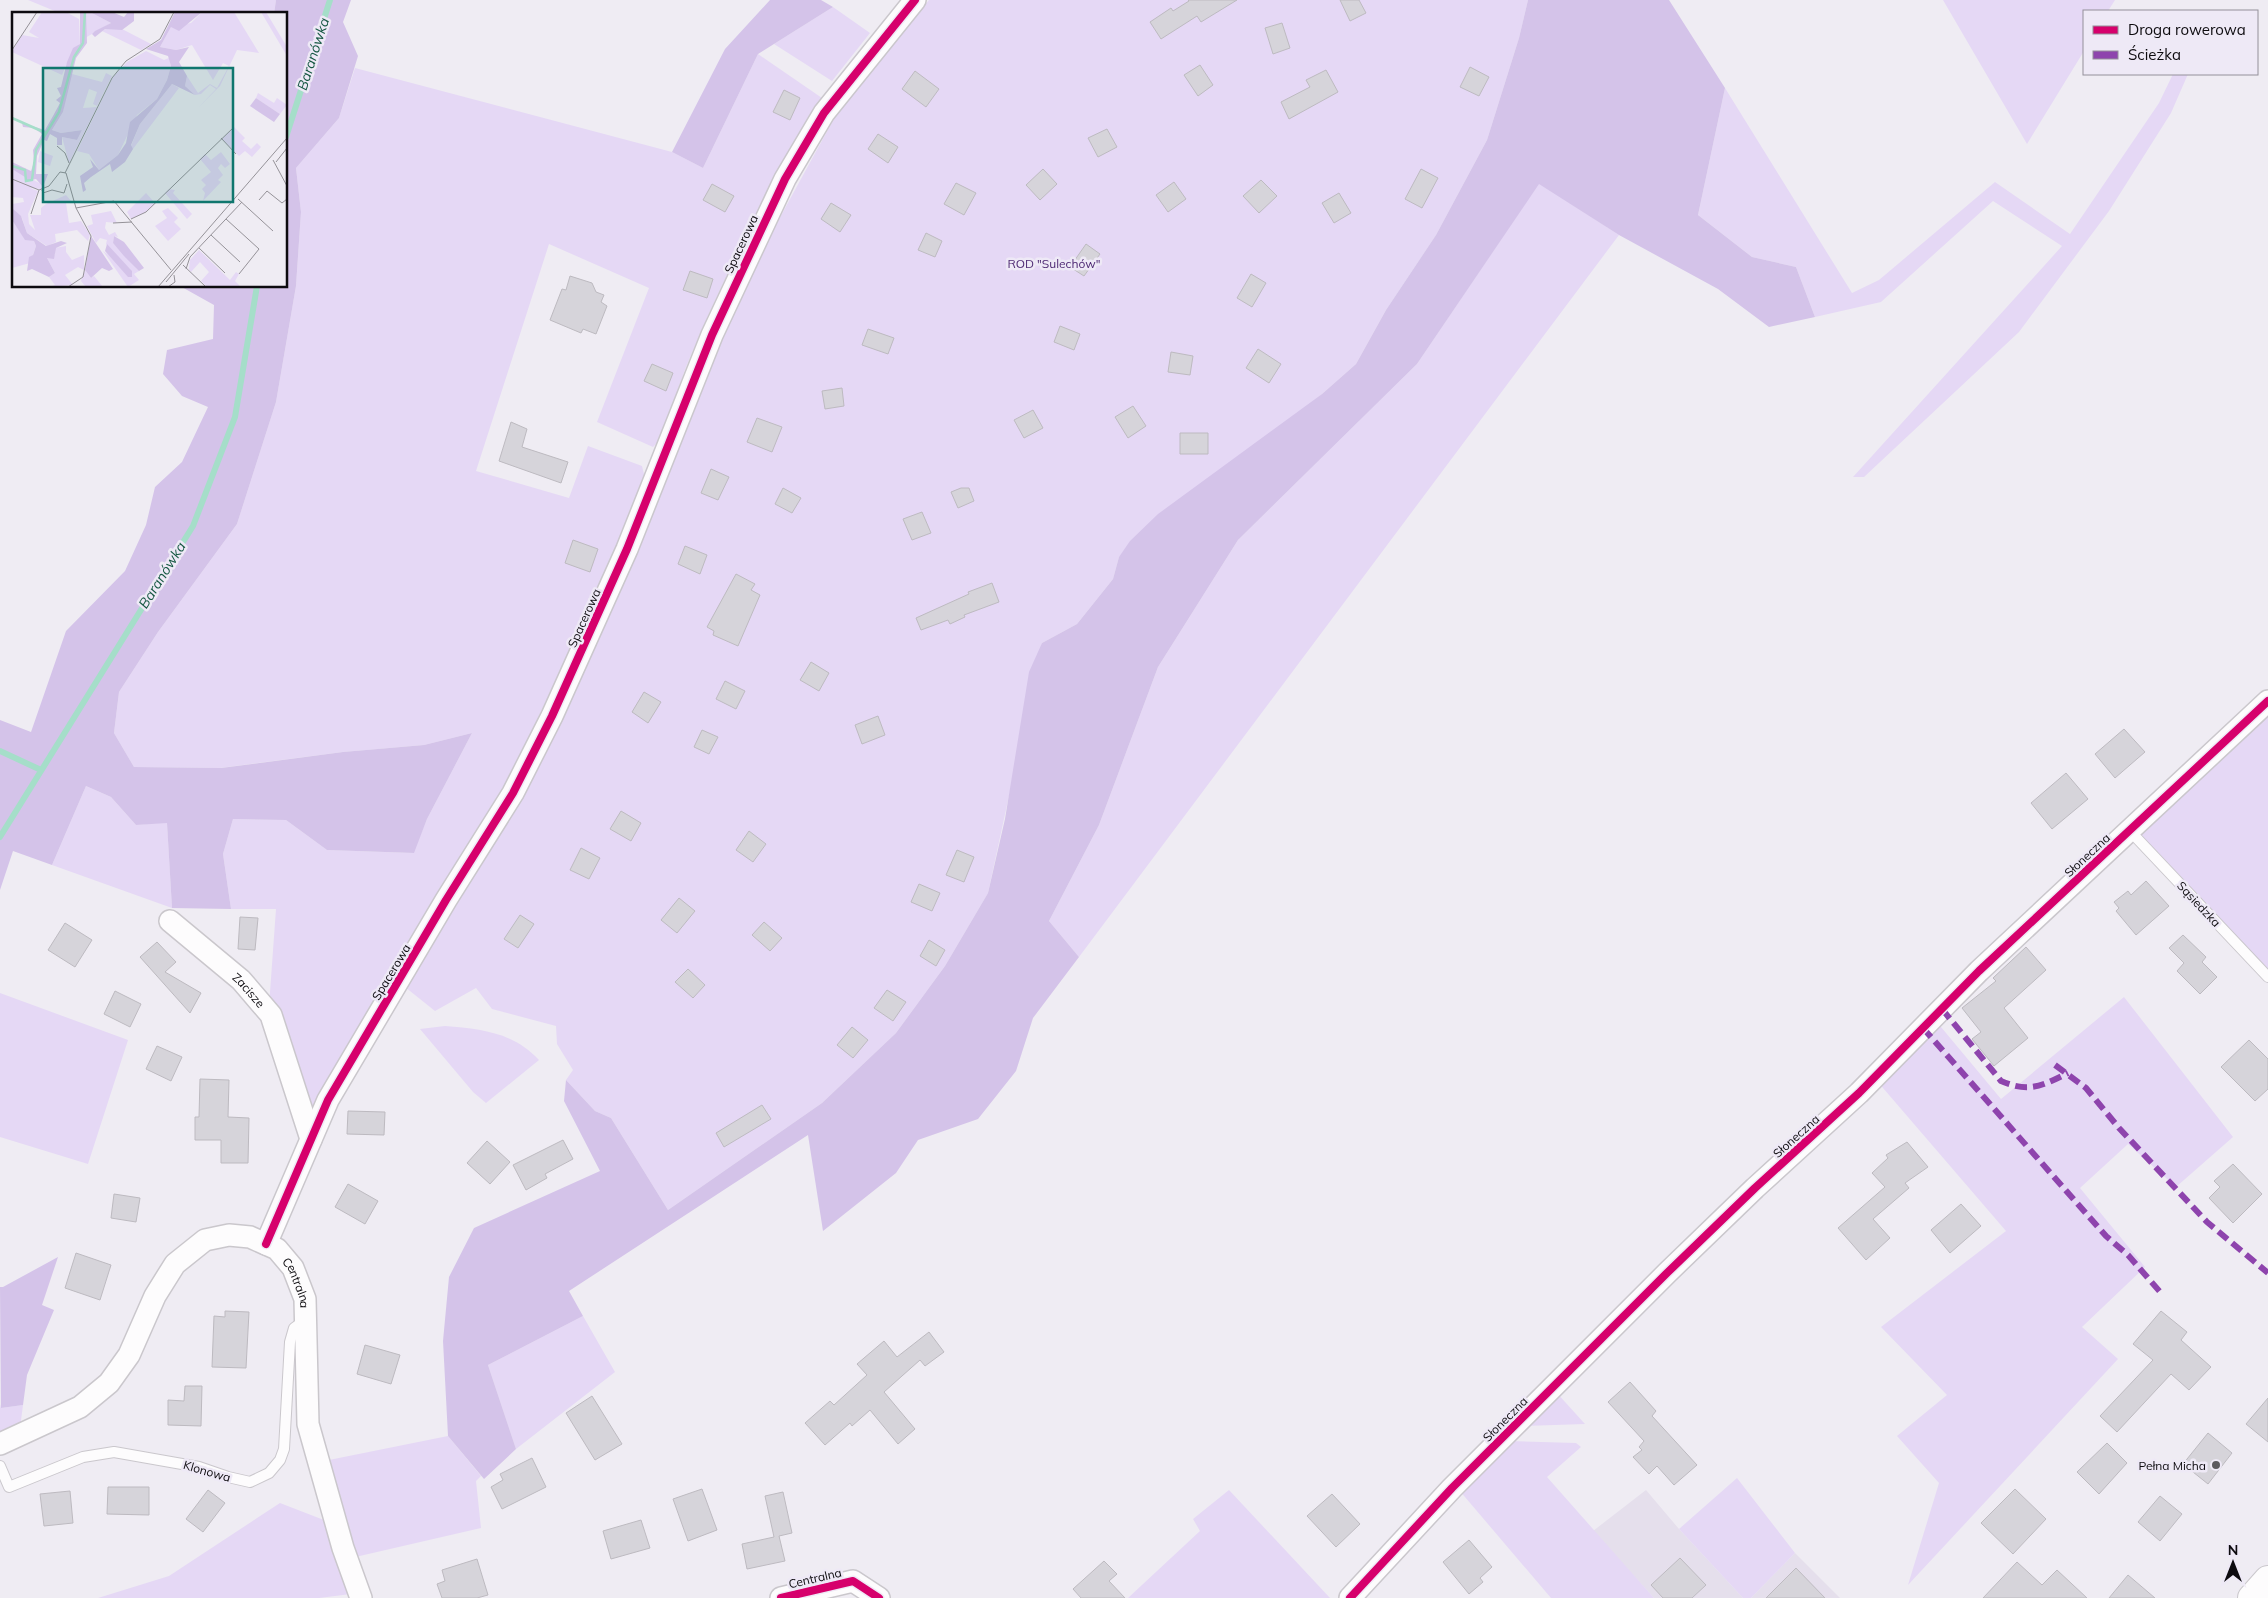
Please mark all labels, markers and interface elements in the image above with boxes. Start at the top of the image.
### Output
legend [2083,10,2258,75]
inset map [12,12,288,288]
water label: Baranówka [293,15,333,93]
text: Droga rowerowa [2128,20,2246,39]
text: Ścieżka [2128,45,2181,64]
street label: Spacerowa [721,212,761,276]
park label: ROD "Sulechów" [1008,256,1100,271]
water label: Baranówka [134,538,190,612]
street label: Spacerowa [564,586,604,650]
street label: Słoneczna [2061,830,2113,880]
street label: Sąsiedzka [2174,878,2224,930]
street label: Spacerowa [368,941,414,1003]
street label: Zacisze [230,969,268,1010]
street label: Słoneczna [1770,1111,1822,1161]
street label: Centralna [280,1254,313,1308]
street label: Słoneczna [1479,1393,1531,1445]
street label: Klonowa [182,1457,232,1485]
place label: Pełna Micha [2138,1458,2206,1473]
marker: Pełna Micha [2210,1459,2222,1471]
north arrow [2208,1538,2258,1588]
text: N [2228,1541,2238,1559]
street label: Centralna [787,1565,843,1591]

